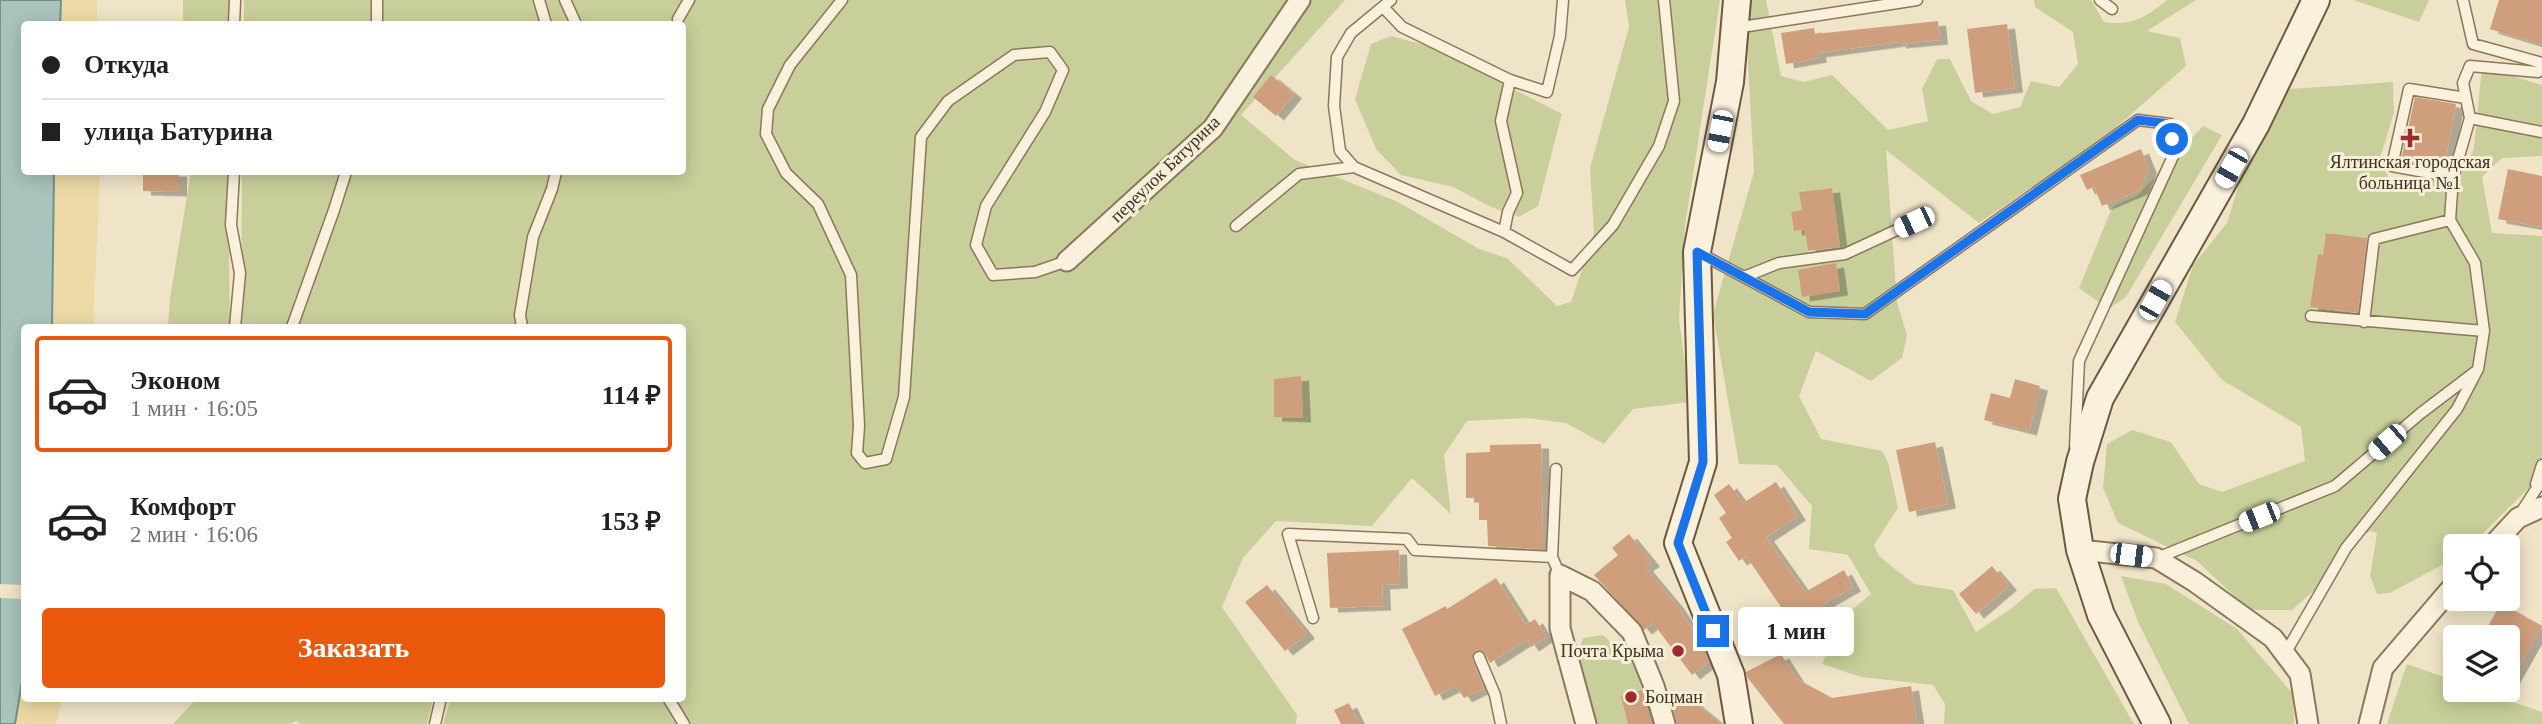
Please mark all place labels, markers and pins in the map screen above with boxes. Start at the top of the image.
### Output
marker: Ялтинская городская больница №1 [2400,128,2420,148]
place label: Ялтинская городская больница №1 [2330,152,2490,193]
place label: Почта Крыма [1560,641,1664,661]
marker: Почта Крыма [1670,643,1686,659]
place label: Боцман [1645,687,1703,707]
marker: Боцман [1623,689,1639,705]

